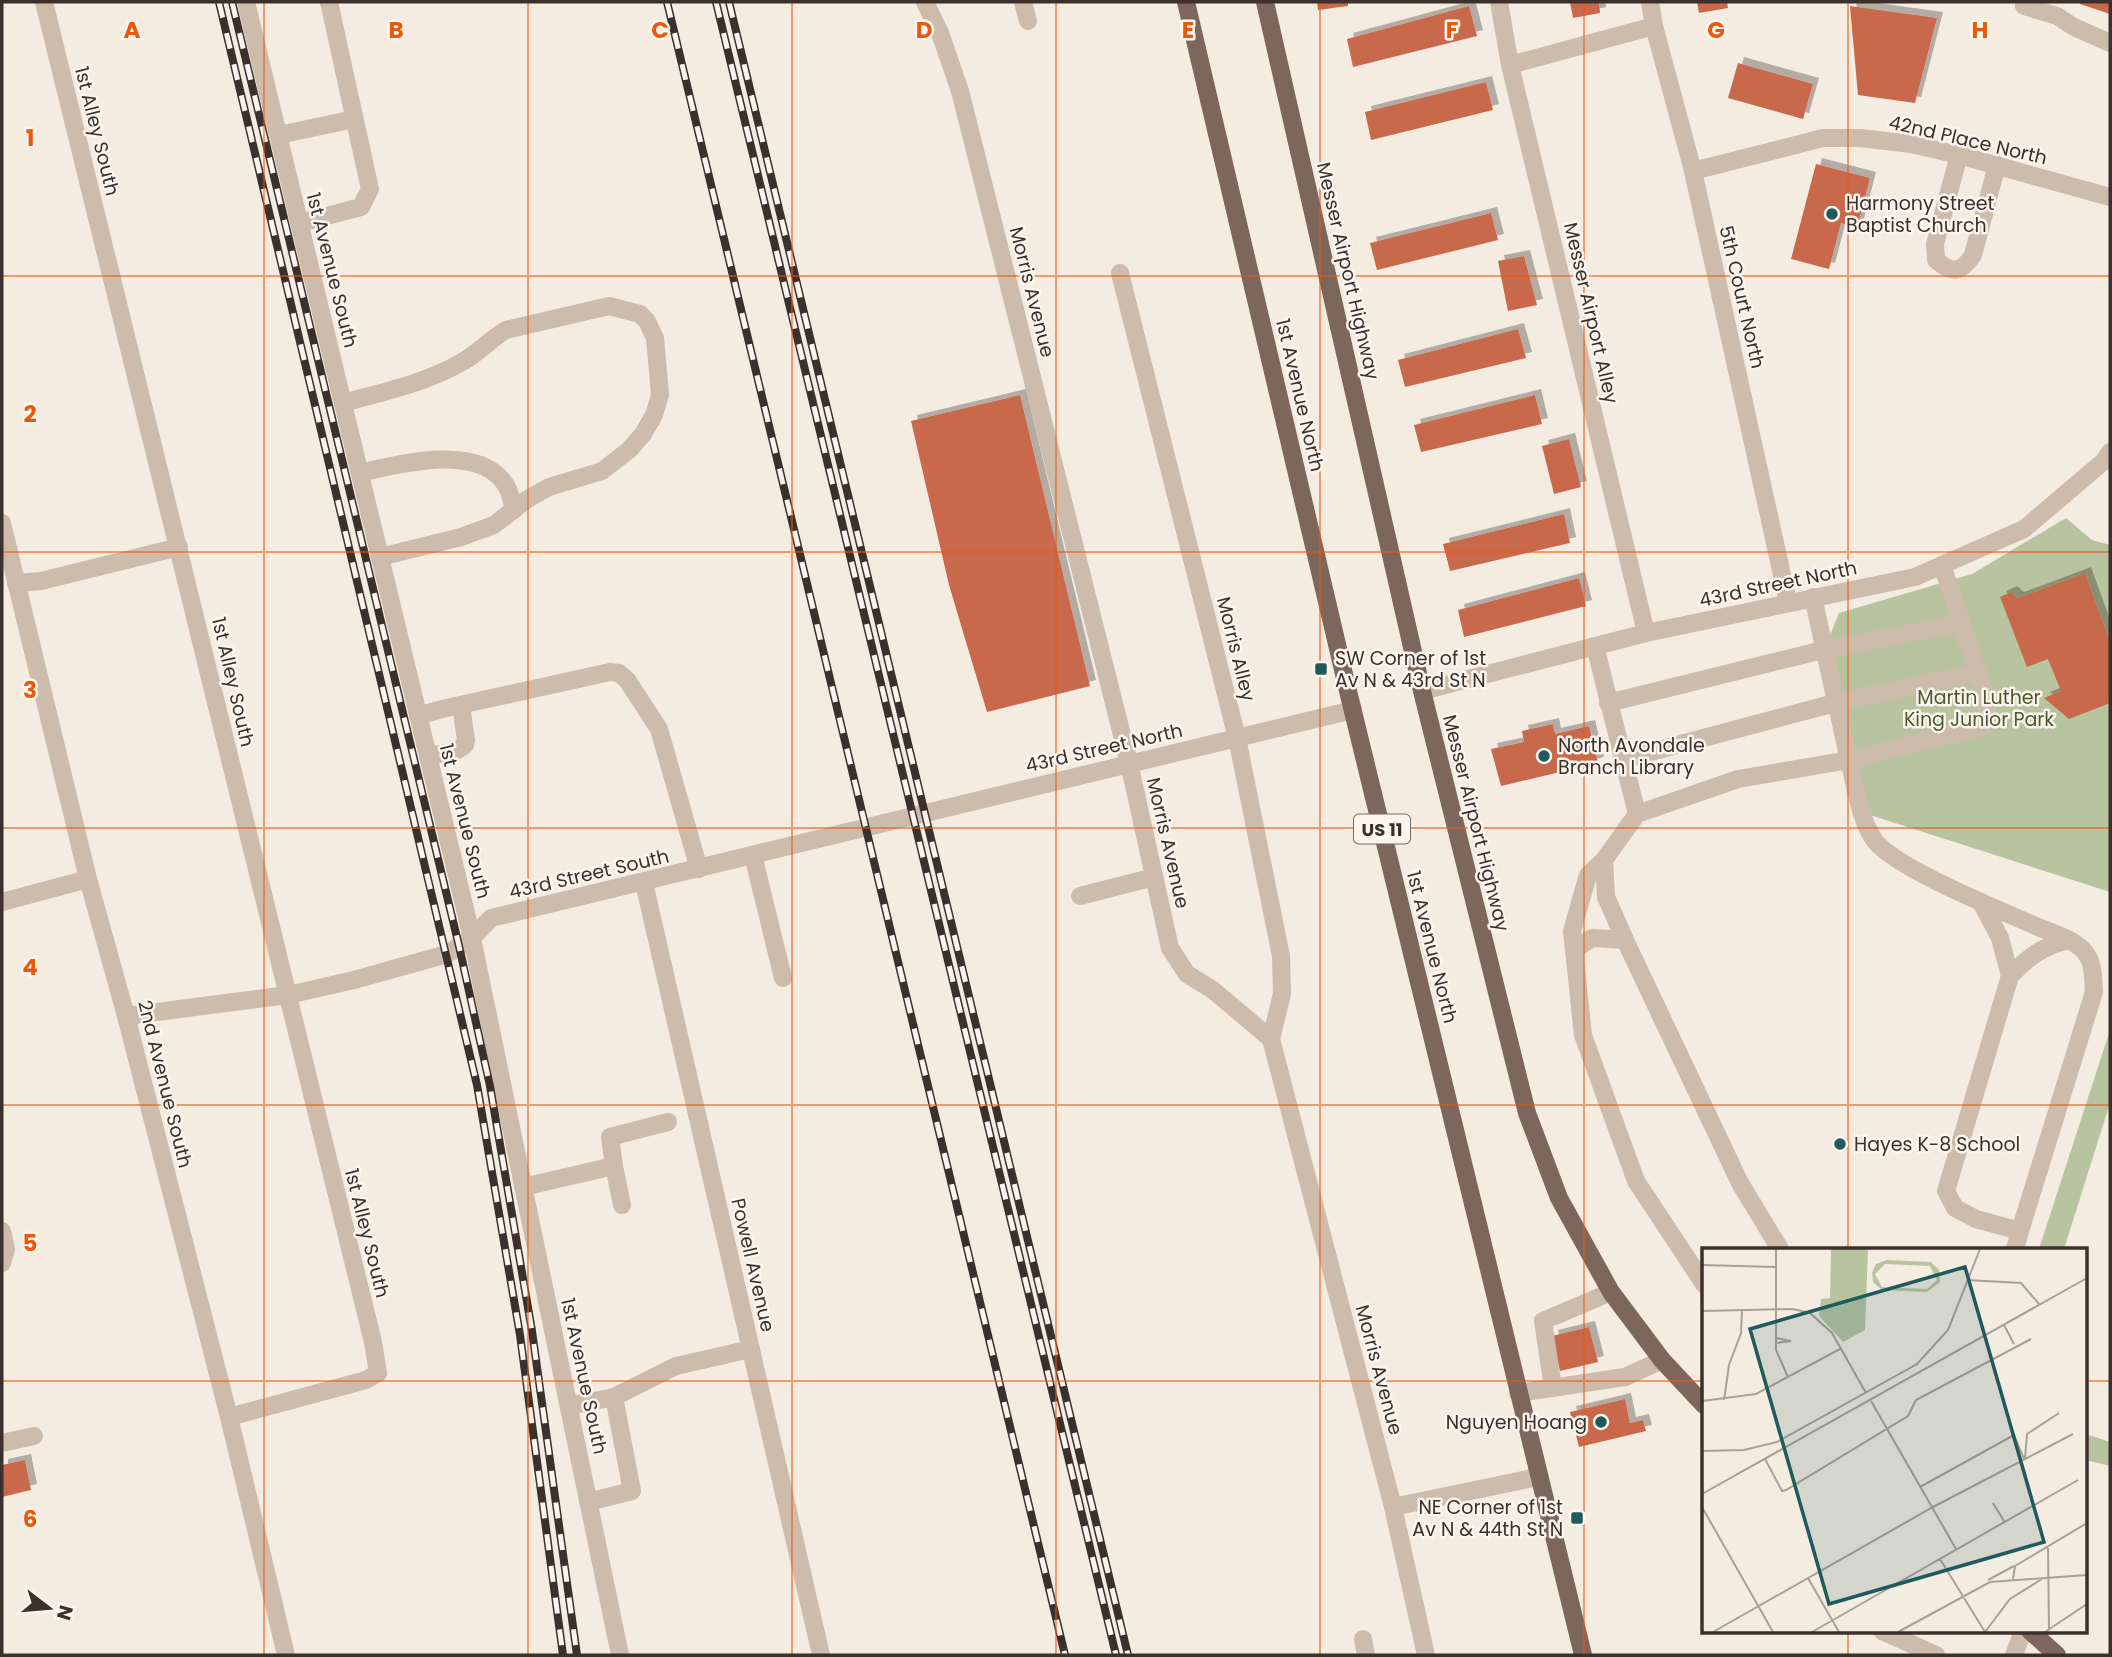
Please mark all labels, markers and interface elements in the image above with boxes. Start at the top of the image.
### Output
text: A [124,14,141,46]
text: B [388,14,404,46]
text: C [651,14,669,46]
text: D [916,14,932,46]
text: E [1182,14,1194,46]
text: F [1446,14,1458,46]
text: G [1707,14,1725,46]
text: H [1972,14,1988,46]
street label: 1st Alley South [68,64,126,198]
street label: 42nd Place North [1886,109,2050,171]
text: 1 [26,122,34,154]
street label: Messer Airport Highway [1310,160,1386,383]
street label: 1st Avenue South [300,190,364,350]
place label: Harmony Street Baptist Church [1846,190,1994,239]
marker: Harmony Street Baptist Church [1824,206,1840,222]
street label: Messer Airport Alley [1557,220,1625,407]
street label: 5th Court North [1712,223,1772,371]
street label: Morris Avenue [1003,224,1061,360]
street label: 1st Avenue North [1269,316,1331,474]
text: 2 [23,398,37,430]
street label: 43rd Street North [1697,554,1859,614]
street label: Morris Alley [1210,594,1262,704]
street label: 1st Alley South [205,615,261,749]
place label: SW Corner of 1st Av N & 43rd St N [1335,645,1486,694]
marker: SW Corner of 1st Av N & 43rd St N [1313,661,1329,677]
text: 3 [23,674,37,706]
park label: Martin Luther King Junior Park [1904,684,2054,733]
street label: Messer Airport Highway [1436,712,1516,935]
street label: 43rd Street North [1023,717,1185,779]
place label: North Avondale Branch Library [1558,732,1705,781]
street label: 1st Avenue South [433,741,497,901]
marker: North Avondale Branch Library [1536,748,1552,764]
street label: Morris Avenue [1140,775,1196,911]
road number: US 11 [1354,814,1410,844]
street label: 43rd Street South [506,842,672,906]
street label: 1st Avenue North [1400,868,1464,1026]
text: 4 [22,951,38,983]
street label: 2nd Avenue South [131,997,199,1171]
place label: Hayes K-8 School [1854,1131,2020,1158]
marker: Hayes K-8 School [1832,1136,1848,1152]
street label: 1st Alley South [338,1166,396,1300]
street label: Powell Avenue [725,1196,781,1334]
text: 5 [23,1227,37,1259]
inset map [1702,1248,2088,1632]
street label: 1st Avenue South [554,1295,614,1457]
street label: Morris Avenue [1349,1302,1409,1438]
place label: Nguyen Hoang [1446,1409,1587,1436]
marker: Nguyen Hoang [1593,1414,1609,1430]
place label: NE Corner of 1st Av N & 44th St N [1412,1494,1563,1543]
text: 6 [23,1503,37,1535]
marker: NE Corner of 1st Av N & 44th St N [1569,1510,1585,1526]
north arrow [14,1573,84,1643]
text: N [50,1602,80,1623]

